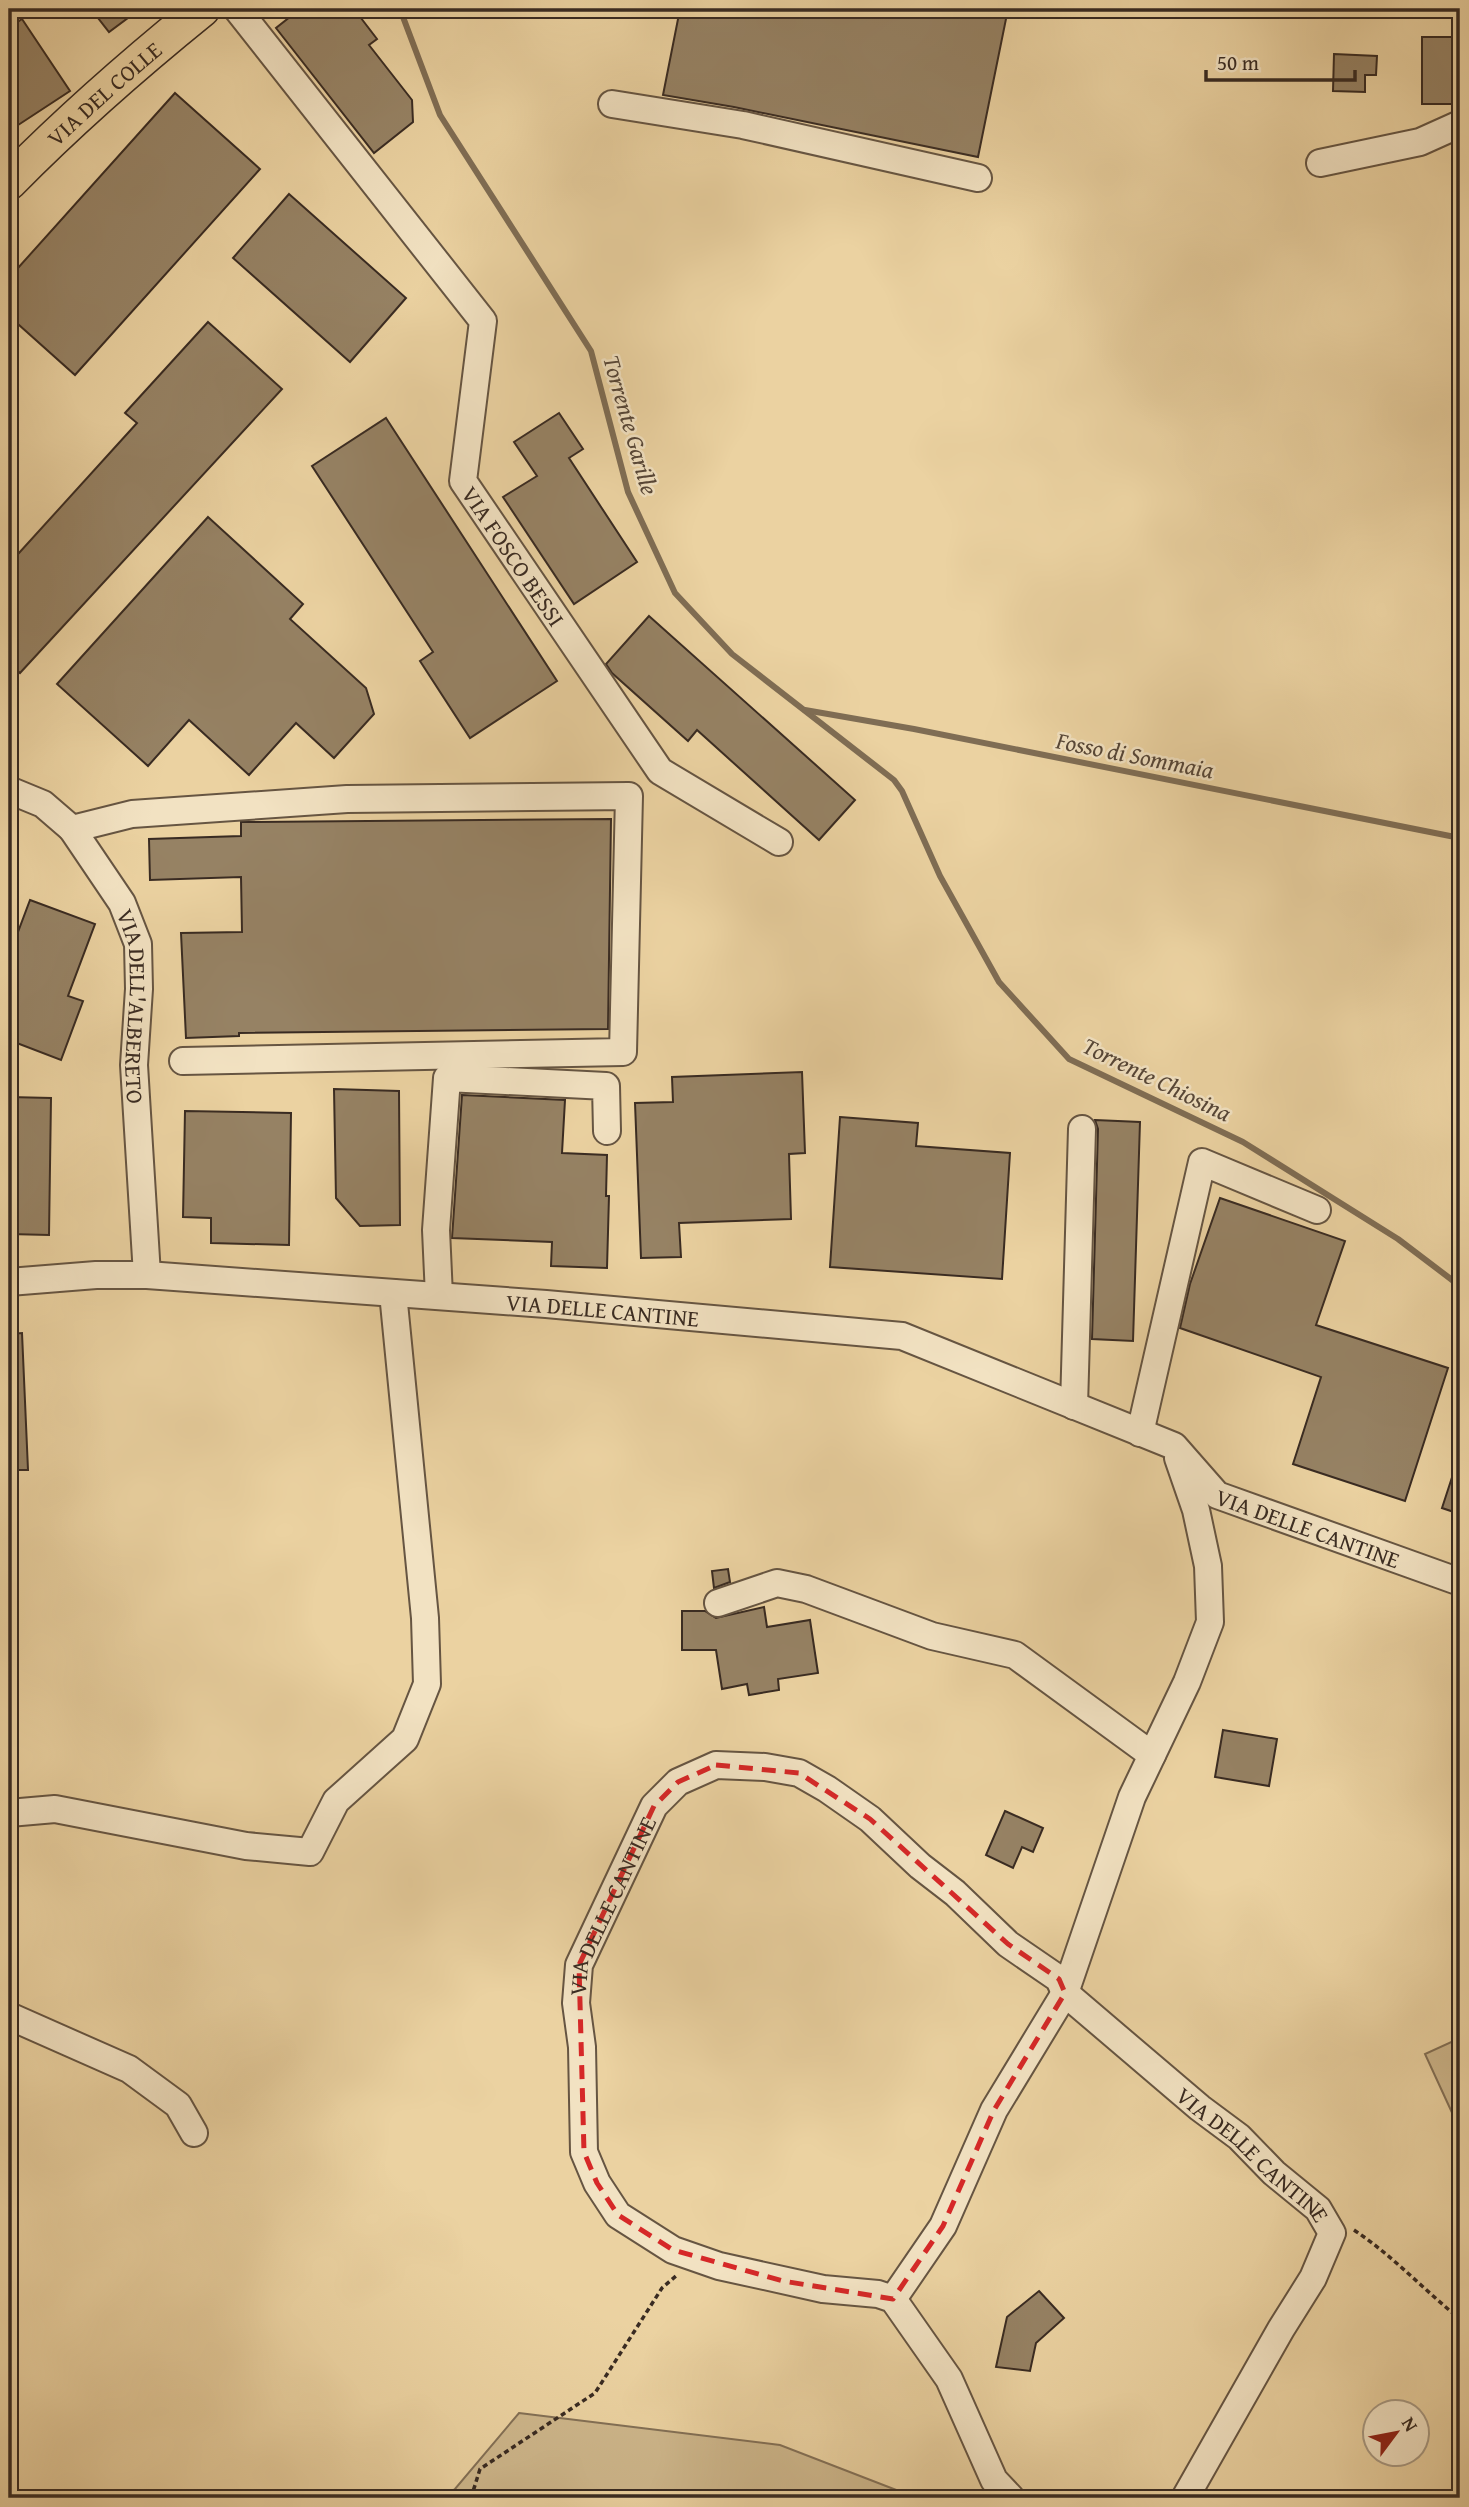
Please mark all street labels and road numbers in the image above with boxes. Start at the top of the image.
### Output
street label: VIA DEL COLLE [39,33,168,153]
street label: VIA FOSCO BESSI [454,479,573,633]
street label: VIA DELL'ALBERETO [109,904,156,1105]
street label: VIA DELLE CANTINE [505,1285,700,1334]
street label: VIA DELLE CANTINE [1211,1479,1405,1576]
street label: VIA DELLE CANTINE [560,1811,663,1997]
street label: VIA DELLE CANTINE [1169,2079,1338,2227]

